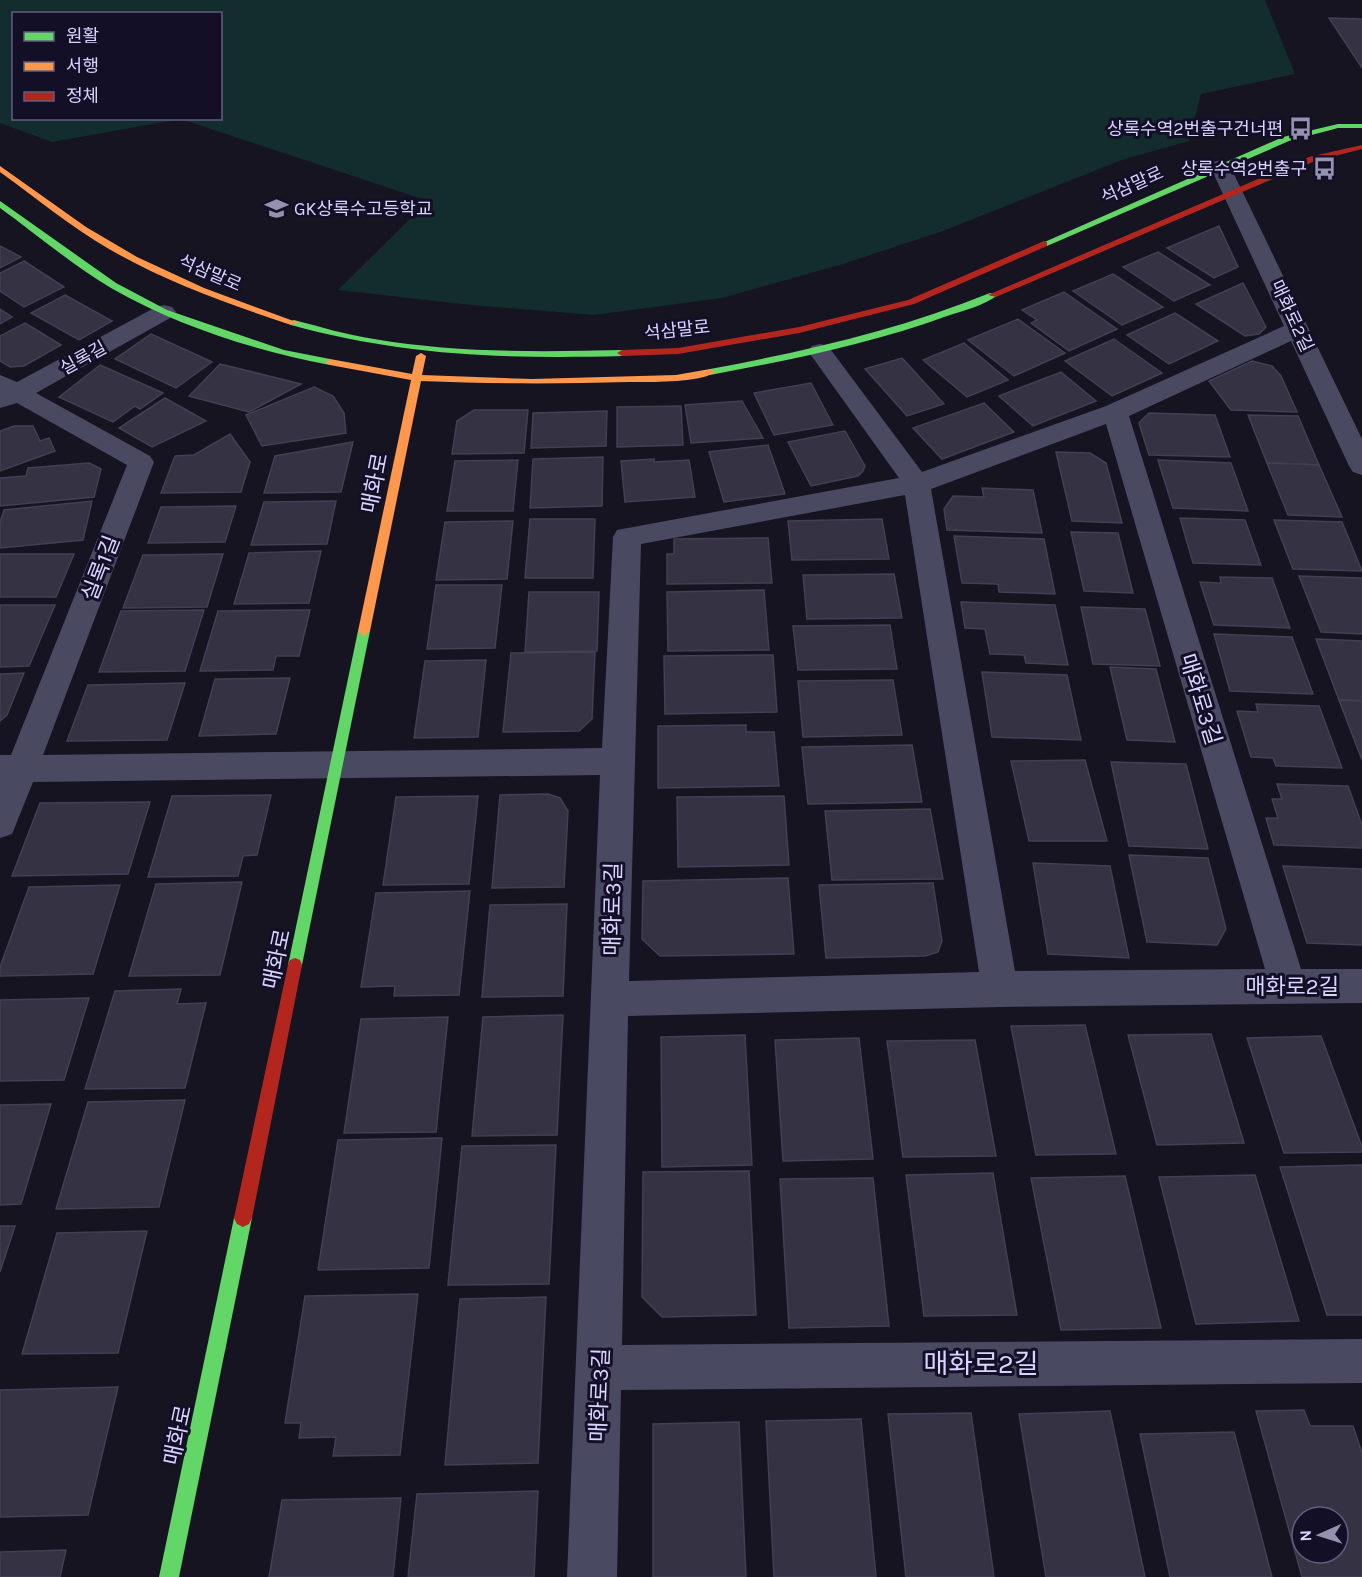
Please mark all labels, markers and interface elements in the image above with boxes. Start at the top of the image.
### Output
legend [12,12,222,120]
text: 원활 [66,25,99,47]
text: 서행 [66,55,99,77]
text: 정체 [66,85,99,107]
bus stop icon: 상록수역2번출구건너편 [1288,116,1314,142]
place label: 상록수역2번출구건너편 [1107,118,1283,140]
bus stop icon: 상록수역2번출구 [1312,156,1338,182]
place label: 상록수역2번출구 [1181,158,1307,180]
street label: 석삼말로 [1097,161,1167,209]
school or university icon: GK상록수고등학교 [263,196,289,222]
place label: GK상록수고등학교 [294,198,432,220]
street label: 석삼말로 [175,250,245,296]
street label: 매화로2길 [1266,277,1318,355]
street label: 석삼말로 [643,316,711,344]
street label: 실록길 [56,336,110,380]
street label: 매화로 [356,451,394,515]
street label: 실록1길 [77,532,125,605]
street label: 매화로3길 [1174,651,1226,748]
street label: 매화로3길 [599,862,627,956]
street label: 매화로 [258,927,296,992]
street label: 매화로2길 [1245,974,1339,1000]
street label: 매화로3길 [585,1348,615,1442]
street label: 매화로2길 [923,1348,1039,1380]
street label: 매화로 [159,1403,197,1468]
north arrow [1290,1505,1350,1565]
text: N [1296,1530,1315,1542]

